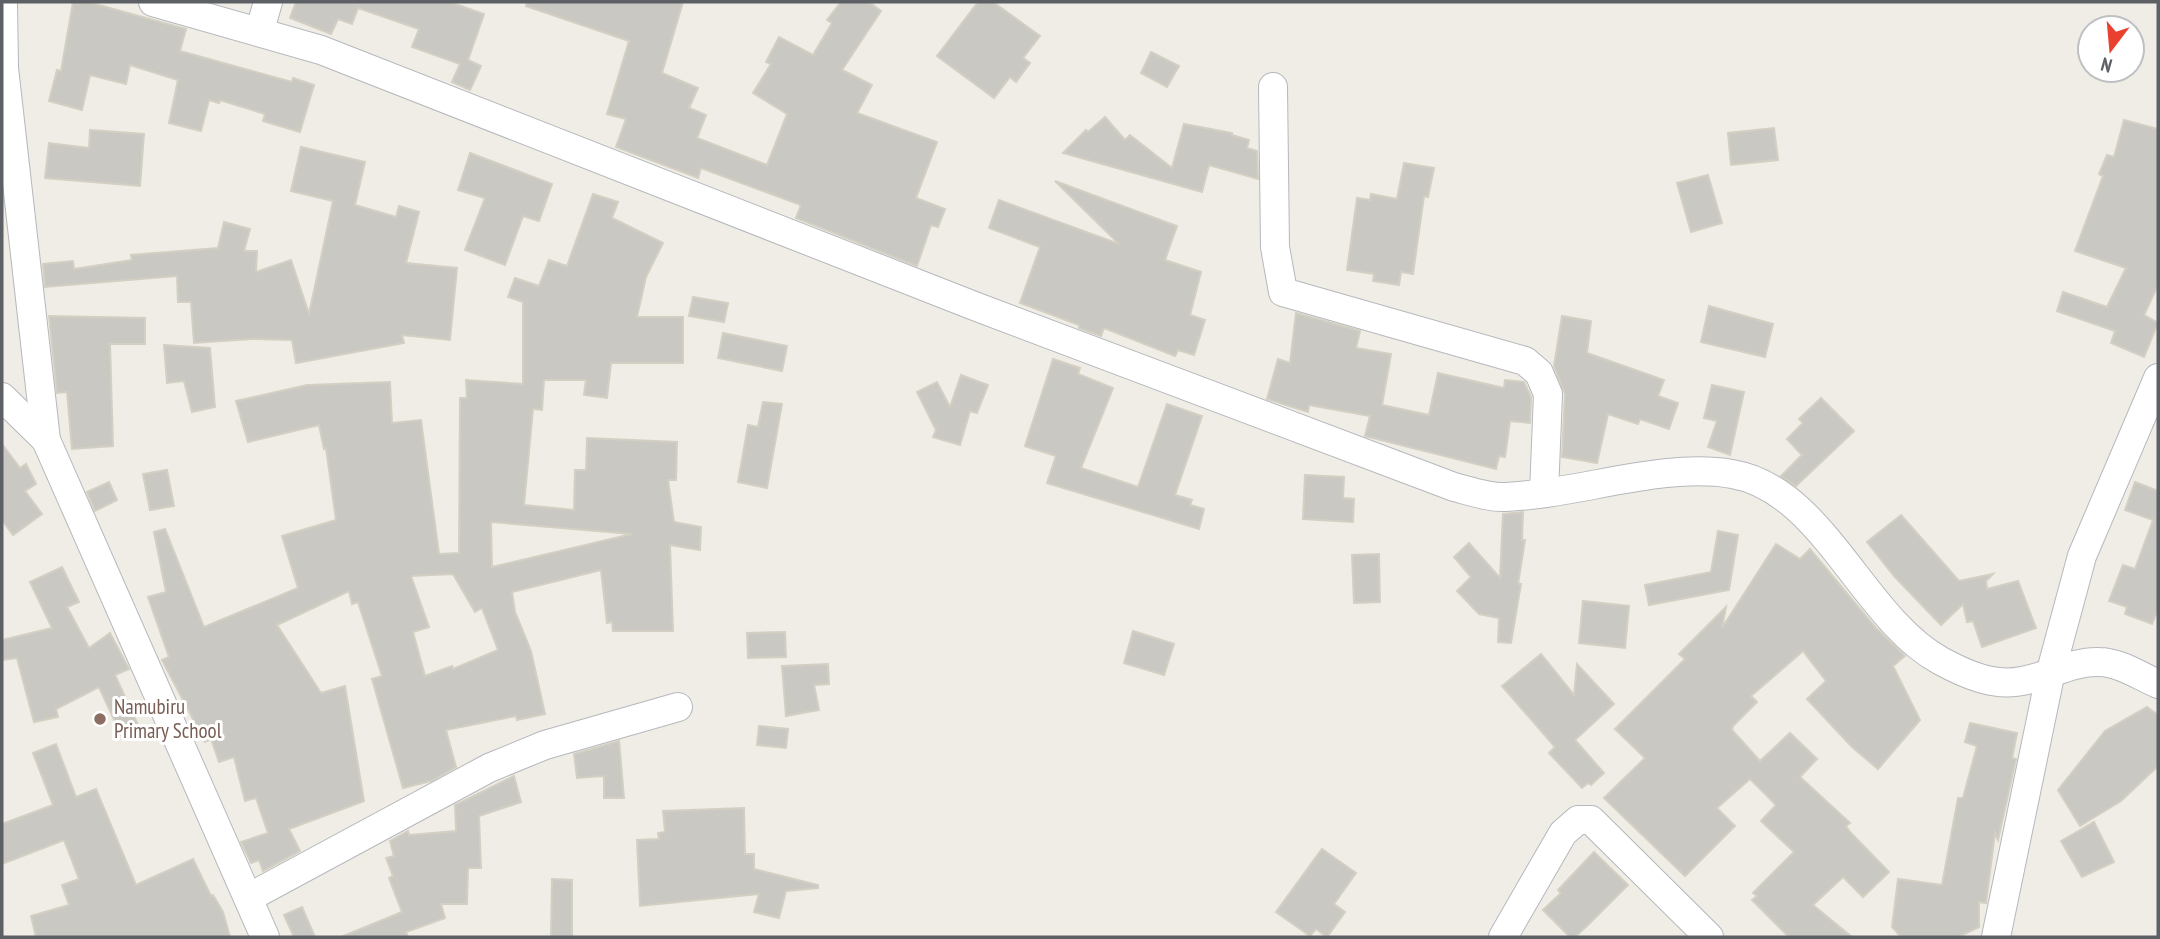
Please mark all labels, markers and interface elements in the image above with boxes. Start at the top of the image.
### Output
north arrow [2076,14,2146,84]
text: N [2098,52,2115,78]
place label: Namubiru Primary School [114,693,222,744]
marker: Namubiru Primary School [92,711,108,727]

